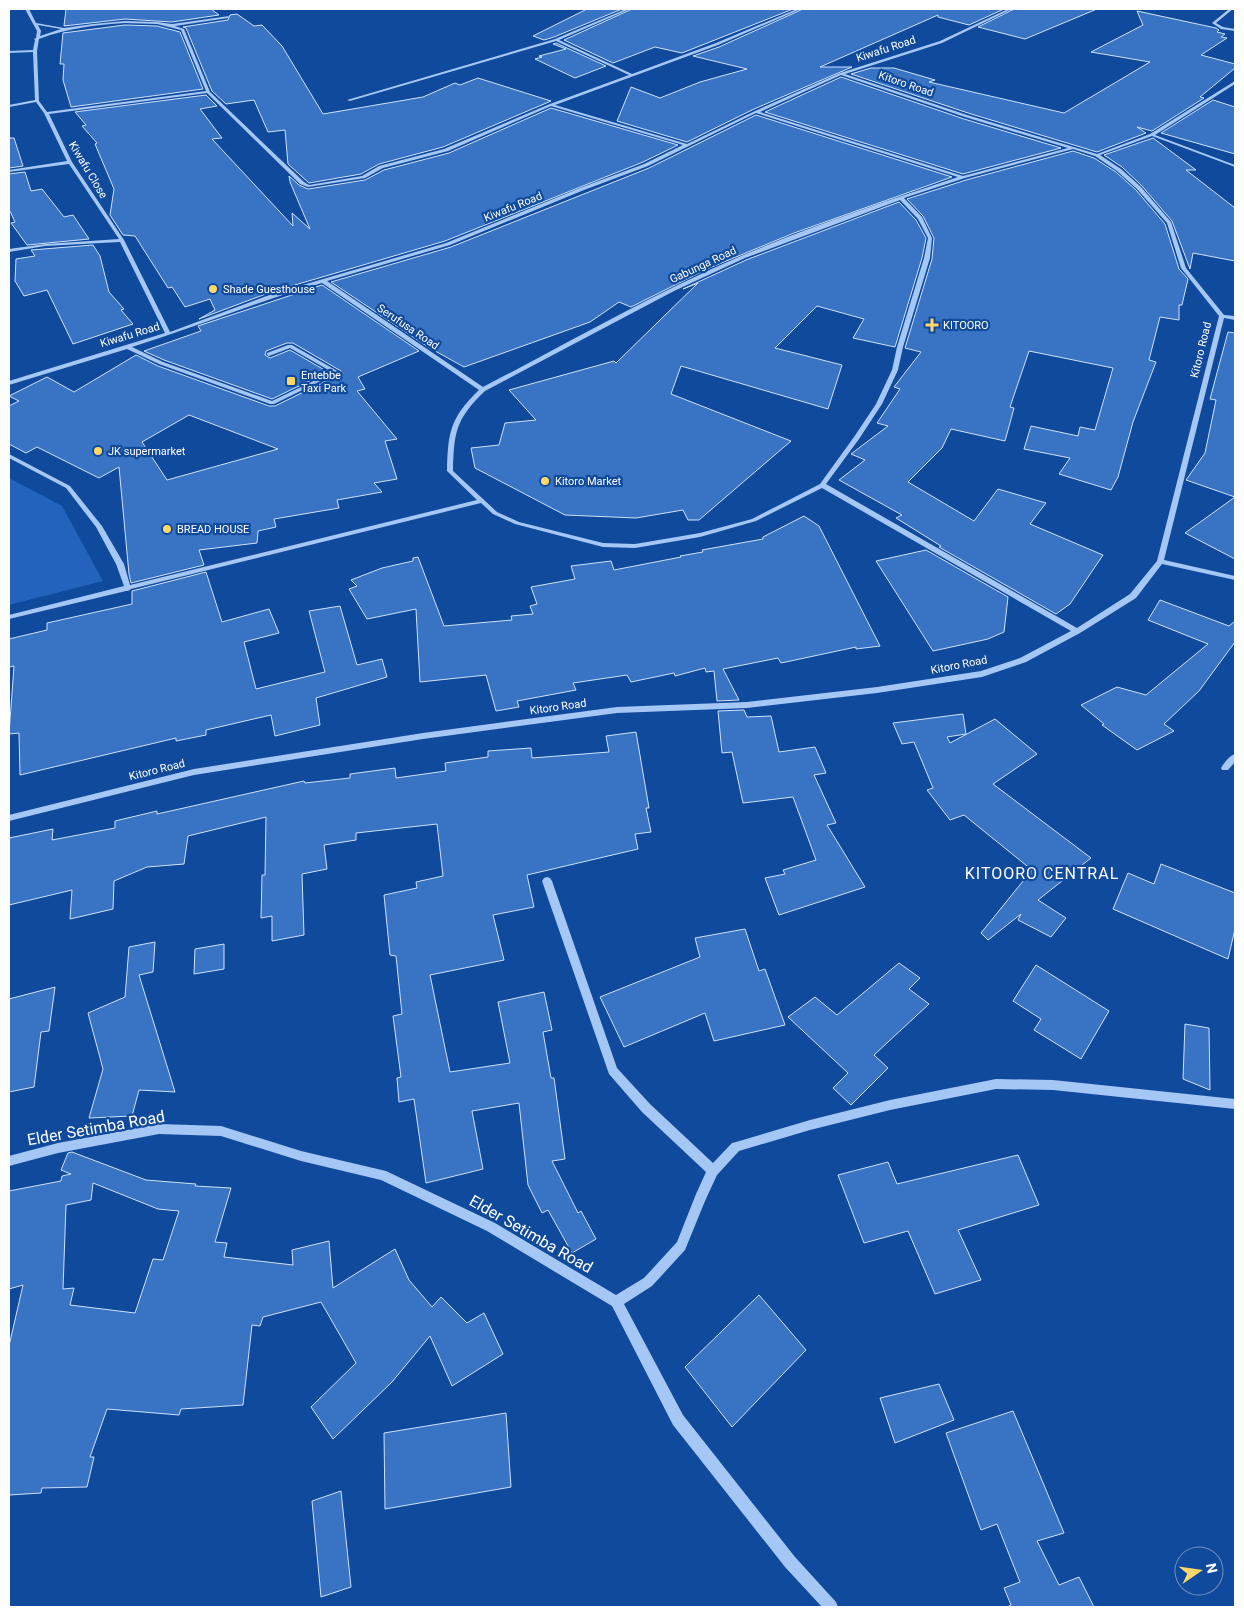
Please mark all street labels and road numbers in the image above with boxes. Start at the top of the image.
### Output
street label: Kiwafu Road [855,33,917,65]
street label: Kitoro Road [877,69,935,99]
street label: Kiwafu Close [66,139,110,201]
street label: Kiwafu Road [482,189,544,225]
street label: Gabunga Road [668,244,738,286]
street label: Serufusa Road [375,302,441,352]
street label: Kiwafu Road [99,320,161,350]
street label: Kitoro Road [1188,321,1214,379]
street label: Kitoro Road [930,653,988,677]
street label: Kitoro Road [529,697,587,717]
street label: Kitoro Road [128,757,186,783]
street label: Elder Setimba Road [26,1107,166,1149]
street label: Elder Setimba Road [466,1191,596,1277]

